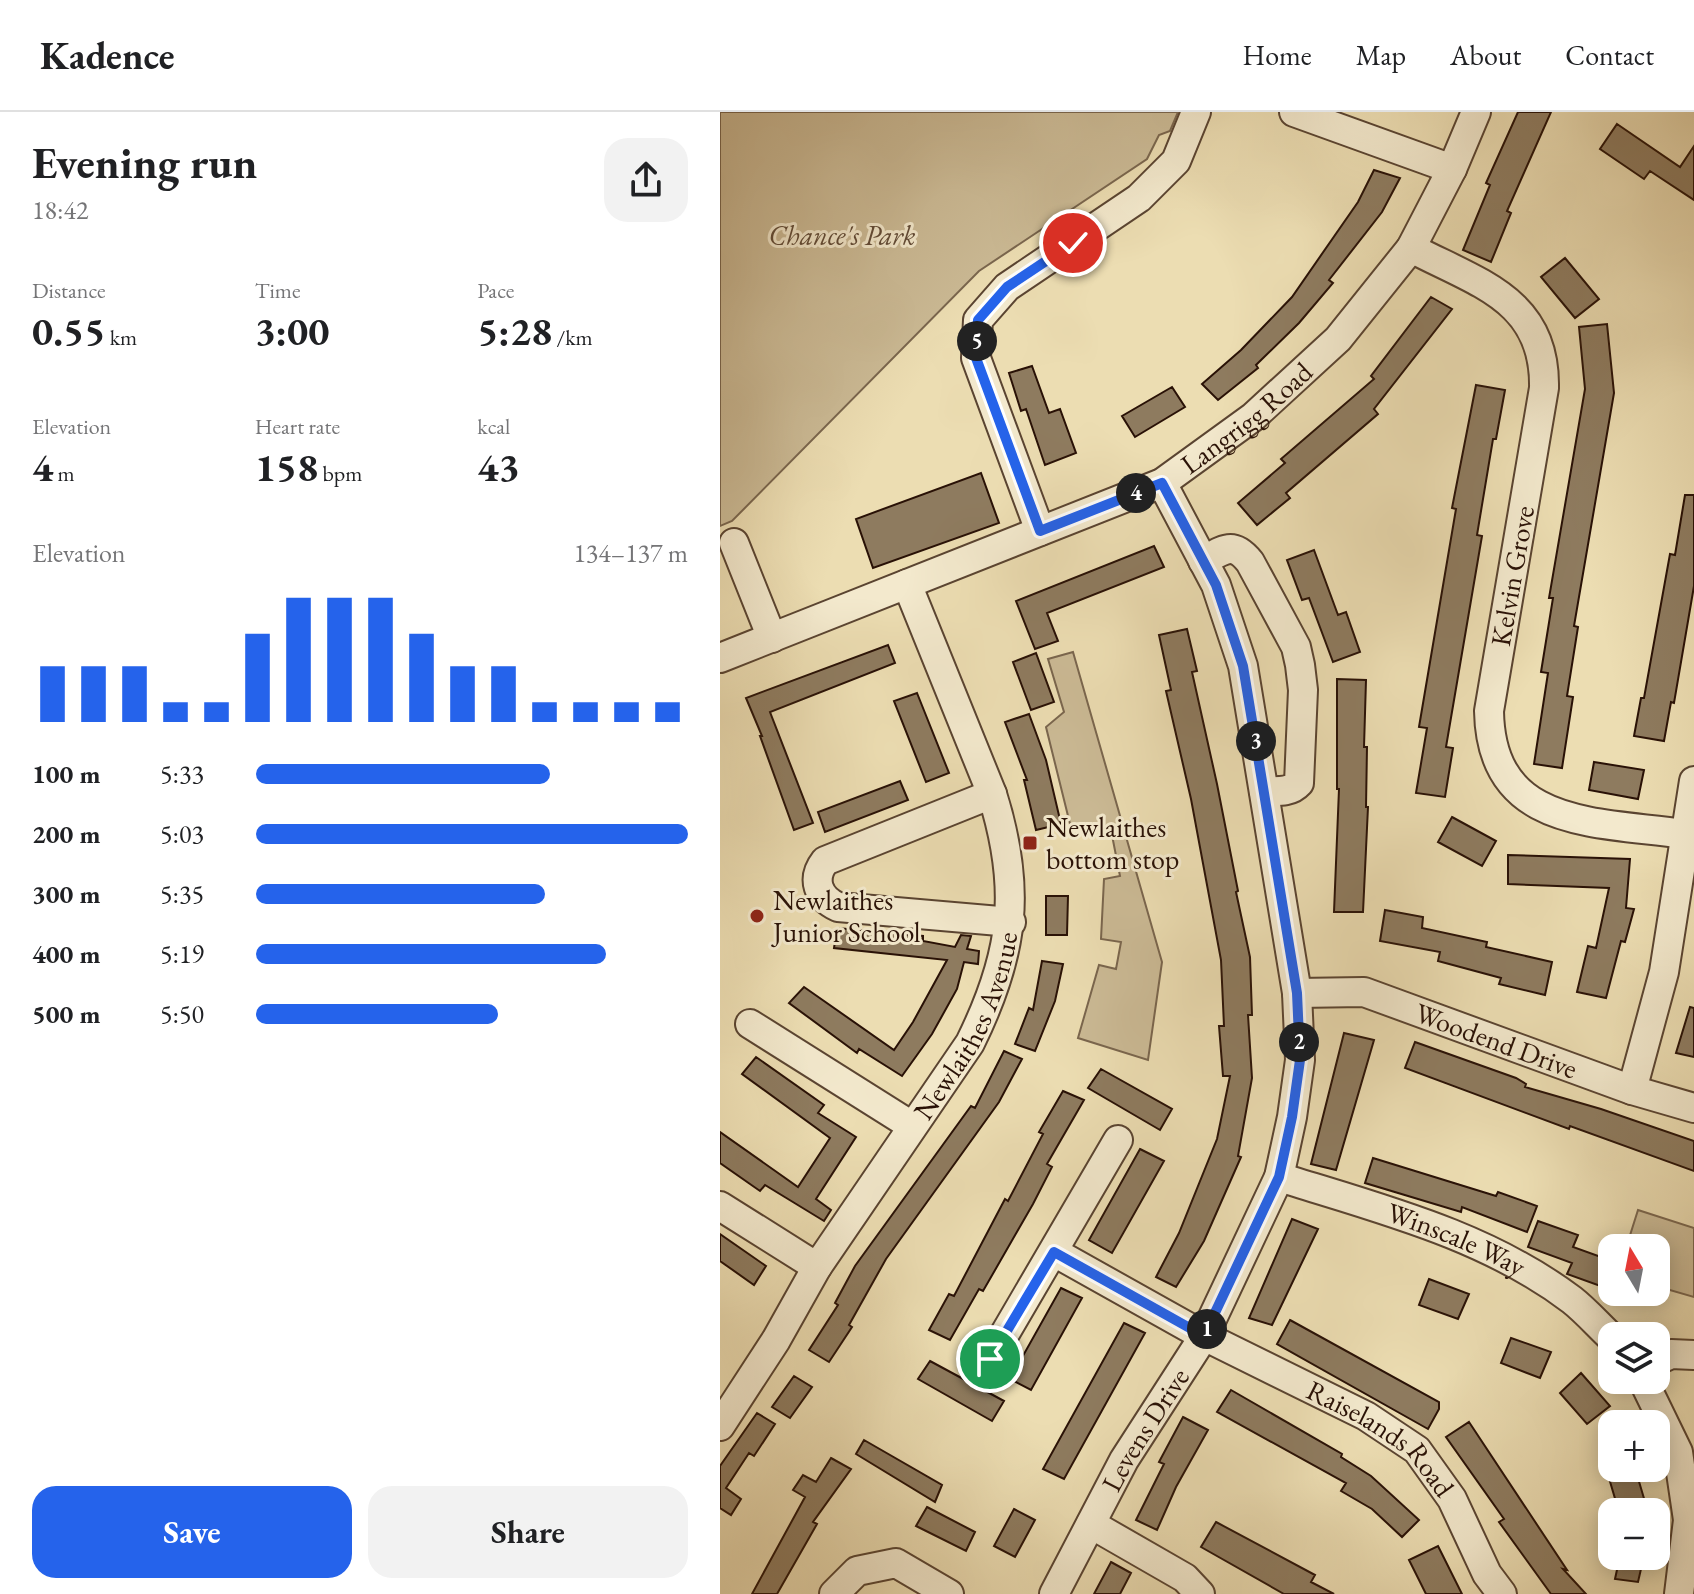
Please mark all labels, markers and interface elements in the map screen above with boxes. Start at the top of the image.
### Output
text: Kadence [40,31,175,80]
text: Home [1242,37,1312,73]
text: Map [1356,37,1406,73]
text: About [1450,37,1521,73]
text: Contact [1565,37,1654,73]
text: Evening run [32,134,257,191]
button: share [604,138,688,222]
text: 18:42 [32,193,88,227]
pin [1039,209,1107,277]
park label: Chance's Park [768,217,916,253]
icon: check [1051,221,1095,265]
text: Distance [32,276,105,305]
text: Time [255,276,300,305]
text: Pace [477,276,514,305]
text: 0.55 [32,305,105,357]
text: 3:00 [255,305,329,357]
text: 5:28 [477,305,552,357]
pin: 5 [957,321,997,361]
text: km [105,323,137,352]
text: /km [552,323,593,352]
text: 5 [971,326,983,355]
street label: Langrigg Road [1173,353,1320,482]
text: Elevation [32,412,111,441]
text: Heart rate [255,412,340,441]
text: kcal [477,412,510,441]
text: 4 [32,441,53,493]
text: 158 [255,441,318,493]
text: 43 [477,441,520,493]
text: m [53,459,75,488]
text: bpm [318,459,362,488]
pin: 4 [1116,473,1156,513]
text: 4 [1130,478,1142,507]
street label: Kelvin Grove [1482,503,1542,649]
text: Elevation [32,536,126,570]
text: 134–137 m [573,536,688,570]
pin: 3 [1236,721,1276,761]
text: 3 [1250,726,1262,755]
text: 100 m [32,757,100,791]
text: 5:33 [160,757,204,791]
place label: Newlaithes bottom stop [1046,809,1179,877]
text: 200 m [32,817,100,851]
text: 5:03 [160,817,204,851]
marker: Newlaithes bottom stop [1021,834,1039,852]
text: 300 m [32,877,100,911]
text: 5:35 [160,877,204,911]
place label: Newlaithes Junior School [771,882,921,950]
marker: Newlaithes Junior School [748,907,766,925]
street label: Newlaithes Avenue [905,929,1025,1126]
text: 400 m [32,937,100,971]
text: 5:19 [160,937,204,971]
street label: Woodend Drive [1410,994,1583,1087]
text: 500 m [32,997,100,1031]
text: 5:50 [160,997,204,1031]
pin: 2 [1279,1022,1319,1062]
text: 2 [1293,1027,1305,1056]
street label: Winscale Way [1382,1194,1533,1284]
north arrow [1598,1234,1670,1306]
map controls [1598,1234,1670,1570]
pin: 1 [1187,1309,1227,1349]
text: 1 [1201,1314,1213,1343]
button: layers [1598,1322,1670,1394]
pin [956,1325,1024,1393]
icon: arrive [968,1337,1012,1381]
street label: Levens Drive [1093,1361,1197,1497]
street label: Raiselands Road [1301,1372,1463,1504]
button: + [1598,1410,1670,1482]
button: Save [32,1486,352,1578]
button: Share [368,1486,688,1578]
button: − [1598,1498,1670,1570]

